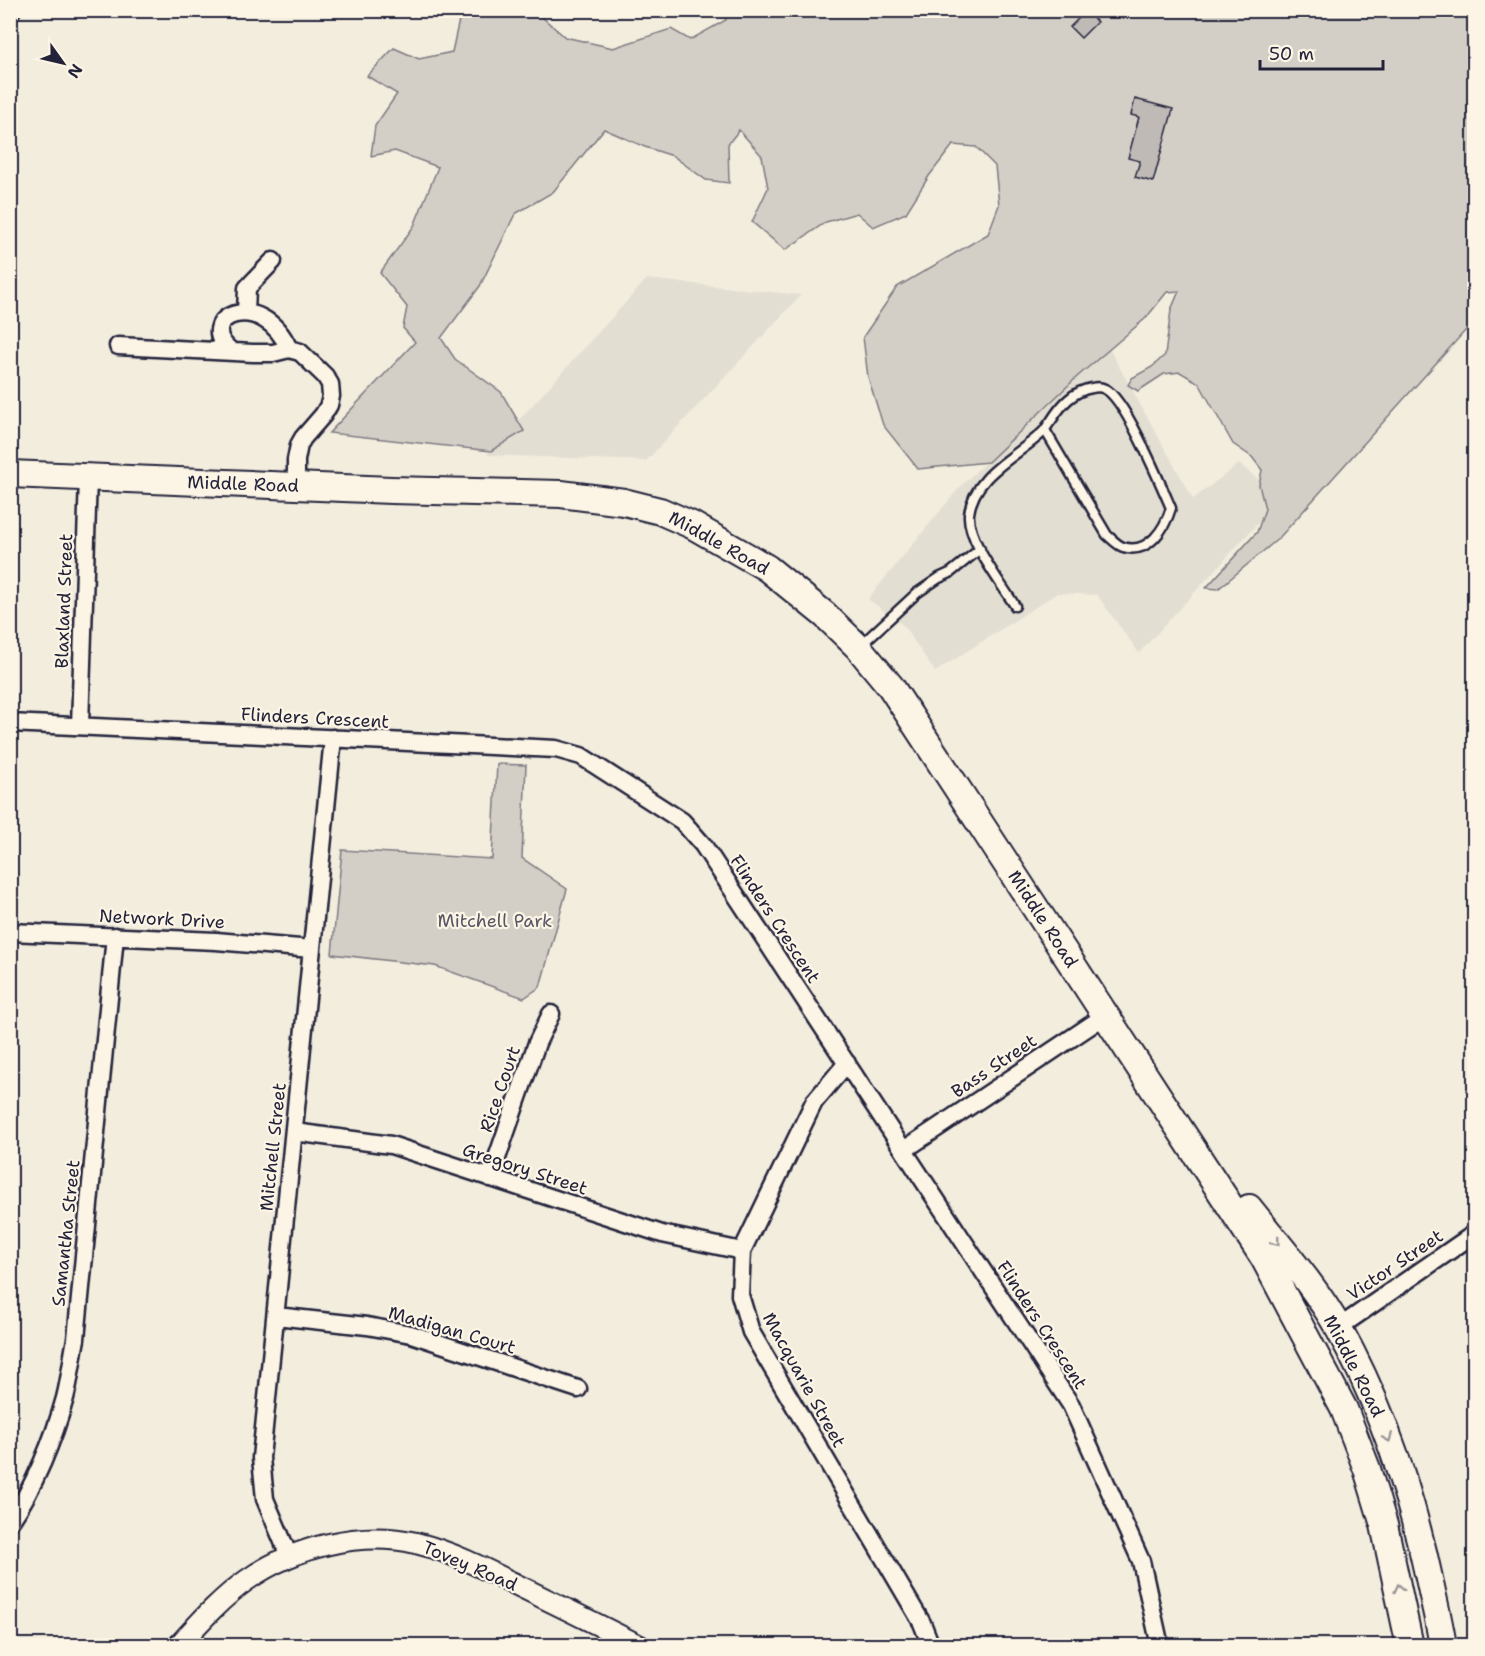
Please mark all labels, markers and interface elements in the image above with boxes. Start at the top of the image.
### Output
north arrow [33,33,93,93]
scale bar [1260,33,1383,71]
text: 50 m [1269,42,1314,66]
text: N [63,60,87,82]
street label: Middle Road [187,470,299,498]
street label: Middle Road [664,505,774,581]
street label: Blaxland Street [50,533,78,669]
street label: Flinders Crescent [240,702,390,734]
street label: Flinders Crescent [724,850,826,988]
street label: Middle Road [1003,866,1083,972]
street label: Network Drive [98,904,226,934]
park label: Mitchell Park [438,909,552,933]
street label: Bass Street [947,1029,1041,1103]
street label: Rice Court [474,1042,526,1135]
street label: Mitchell Street [254,1081,292,1212]
street label: Gregory Street [459,1137,591,1201]
street label: Samantha Street [46,1158,86,1308]
street label: Victor Street [1342,1224,1448,1306]
one-way arrow [1269,1235,1280,1246]
street label: Flinders Crescent [991,1256,1093,1394]
street label: Madigan Court [386,1300,519,1360]
street label: Macquarie Street [757,1308,851,1452]
street label: Middle Road [1318,1311,1390,1421]
one-way arrow [1381,1431,1393,1442]
street label: Tovey Road [419,1535,521,1597]
one-way arrow [1393,1583,1406,1593]

